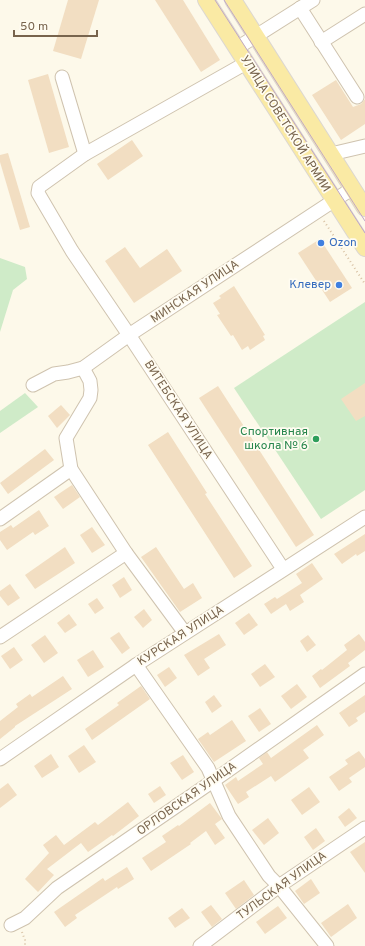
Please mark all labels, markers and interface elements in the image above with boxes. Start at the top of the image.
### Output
scale bar [14,12,97,38]
text: 50 m [20,19,48,35]
street label: УЛИЦА СОВЕТСКОЙ АРМИИ [236,53,334,195]
place label: Ozon [329,235,357,251]
marker: Ozon [316,238,326,248]
street label: МИНСКАЯ УЛИЦА [148,257,242,327]
place label: Клевер [289,277,331,293]
marker: Клевер [334,280,344,290]
street label: ВИТЕБСКАЯ УЛИЦА [140,357,216,463]
place label: Спортивная школа № 6 [240,424,308,454]
marker: Спортивная школа № 6 [311,434,321,444]
street label: КУРСКАЯ УЛИЦА [135,602,227,670]
street label: ОРЛОВСКАЯ УЛИЦА [134,758,240,840]
street label: ТУЛЬСКАЯ УЛИЦА [234,848,330,924]

